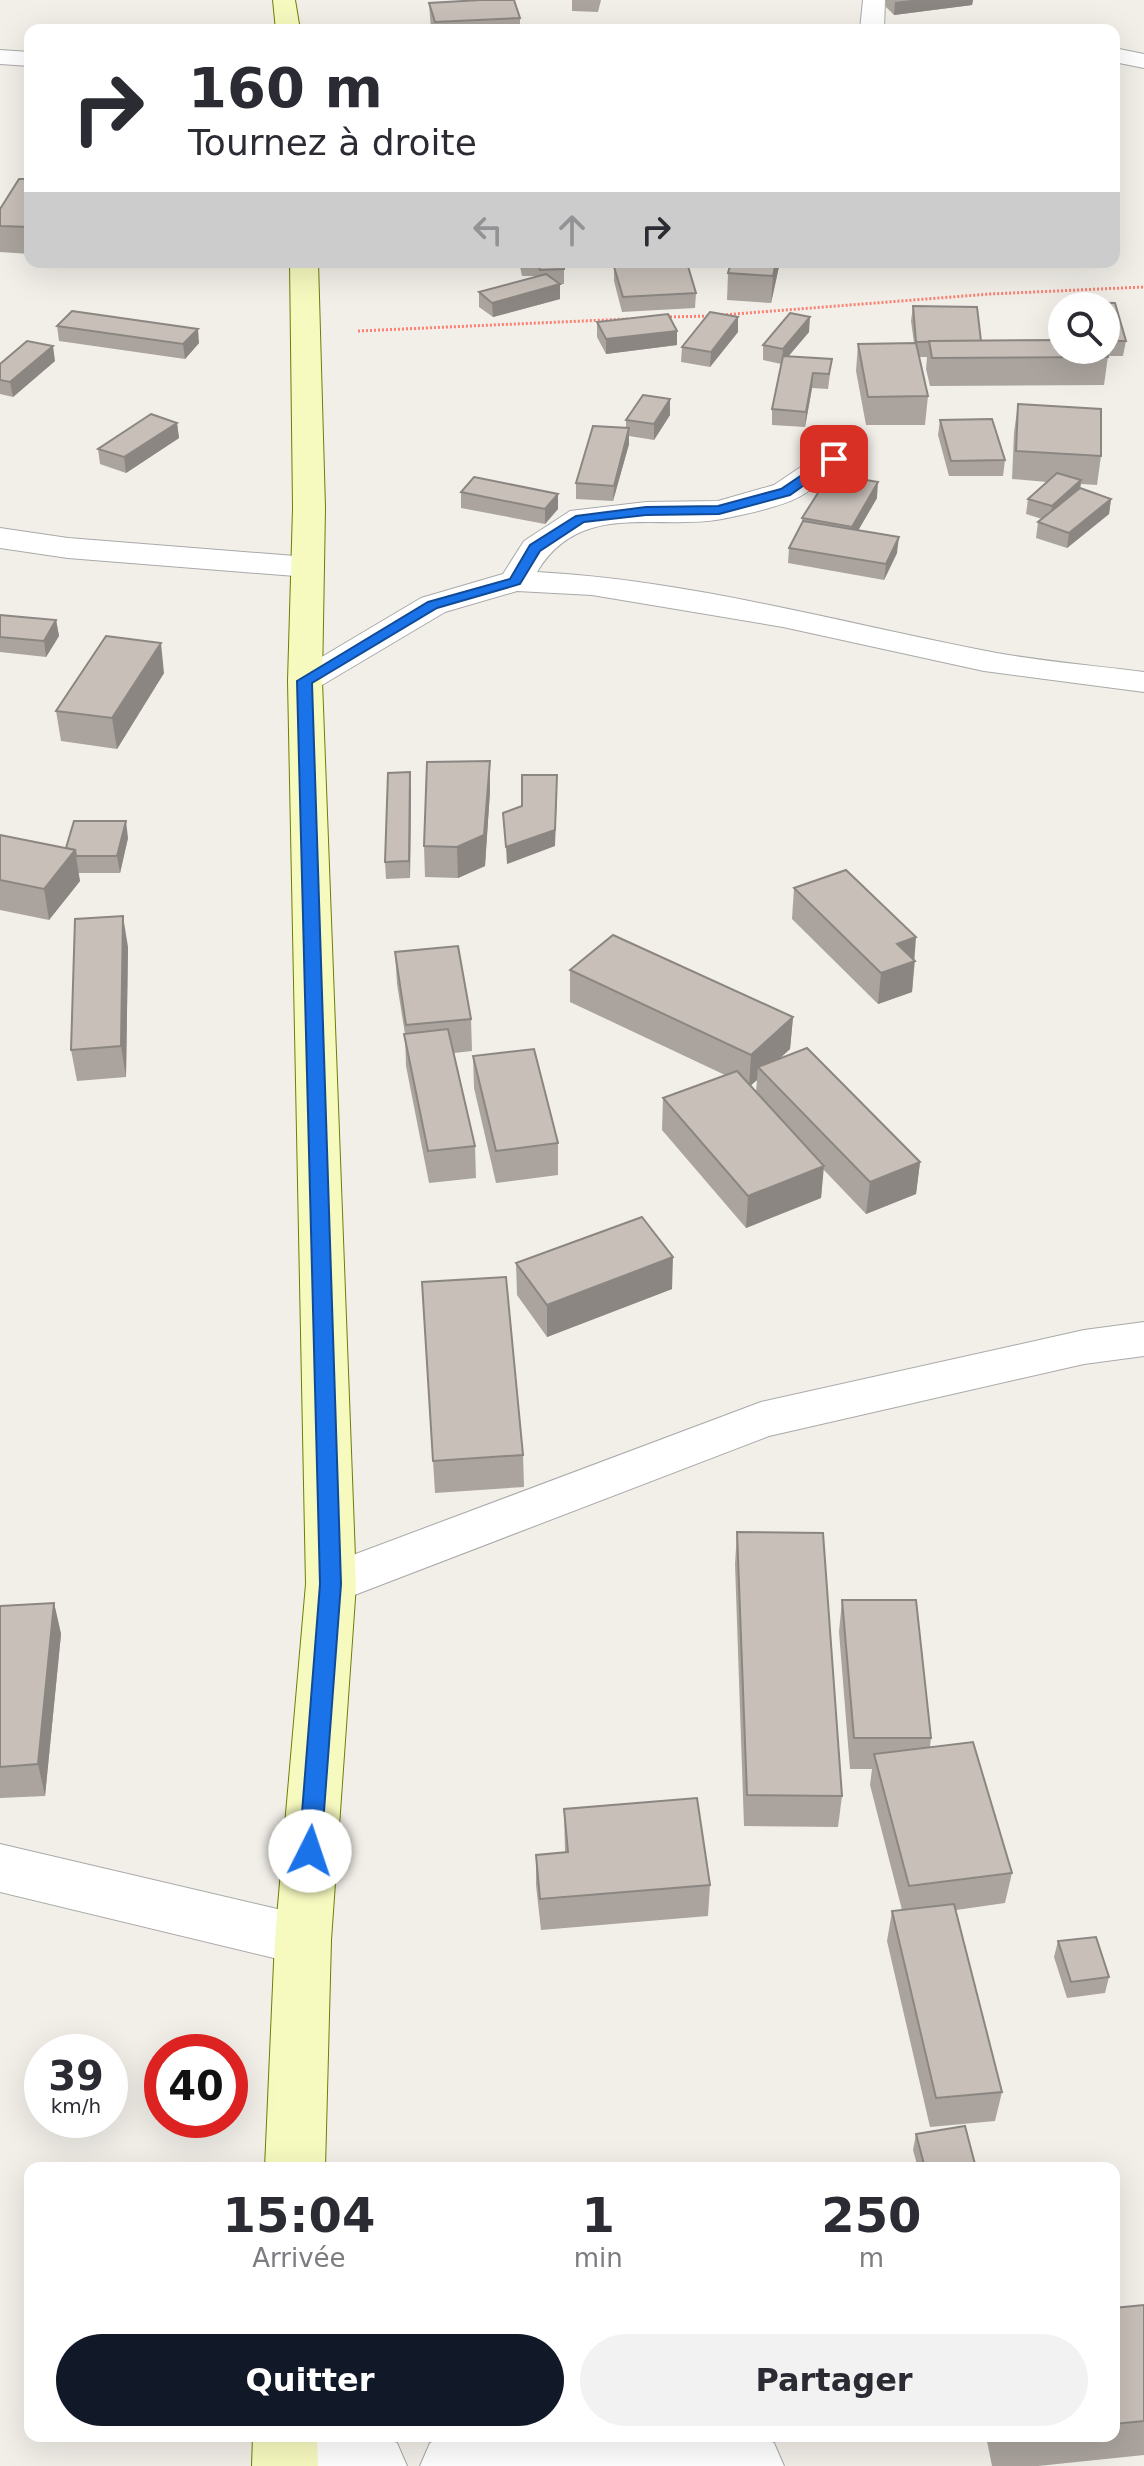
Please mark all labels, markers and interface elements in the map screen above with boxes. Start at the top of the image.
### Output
text: 160 m [188,55,383,120]
icon: right [56,56,160,160]
text: Tournez à droite [188,122,477,163]
icon: left [466,208,510,252]
icon: ahead [550,208,594,252]
icon: right [634,208,678,252]
map controls [1048,292,1120,364]
button: search [1048,292,1120,364]
pin [800,425,868,493]
icon: arrive [812,437,856,481]
position arrow [268,1809,352,1893]
speed limit sign: 40 [144,2034,248,2138]
text: 39 [48,2053,104,2099]
text: km/h [51,2094,101,2118]
text: 15:04 [222,2187,375,2243]
text: 1 [582,2187,615,2243]
text: 250 [821,2187,921,2243]
text: Arrivée [252,2243,346,2273]
text: min [574,2243,623,2273]
text: m [859,2243,884,2273]
button: Quitter [56,2334,564,2426]
button: Partager [580,2334,1088,2426]

